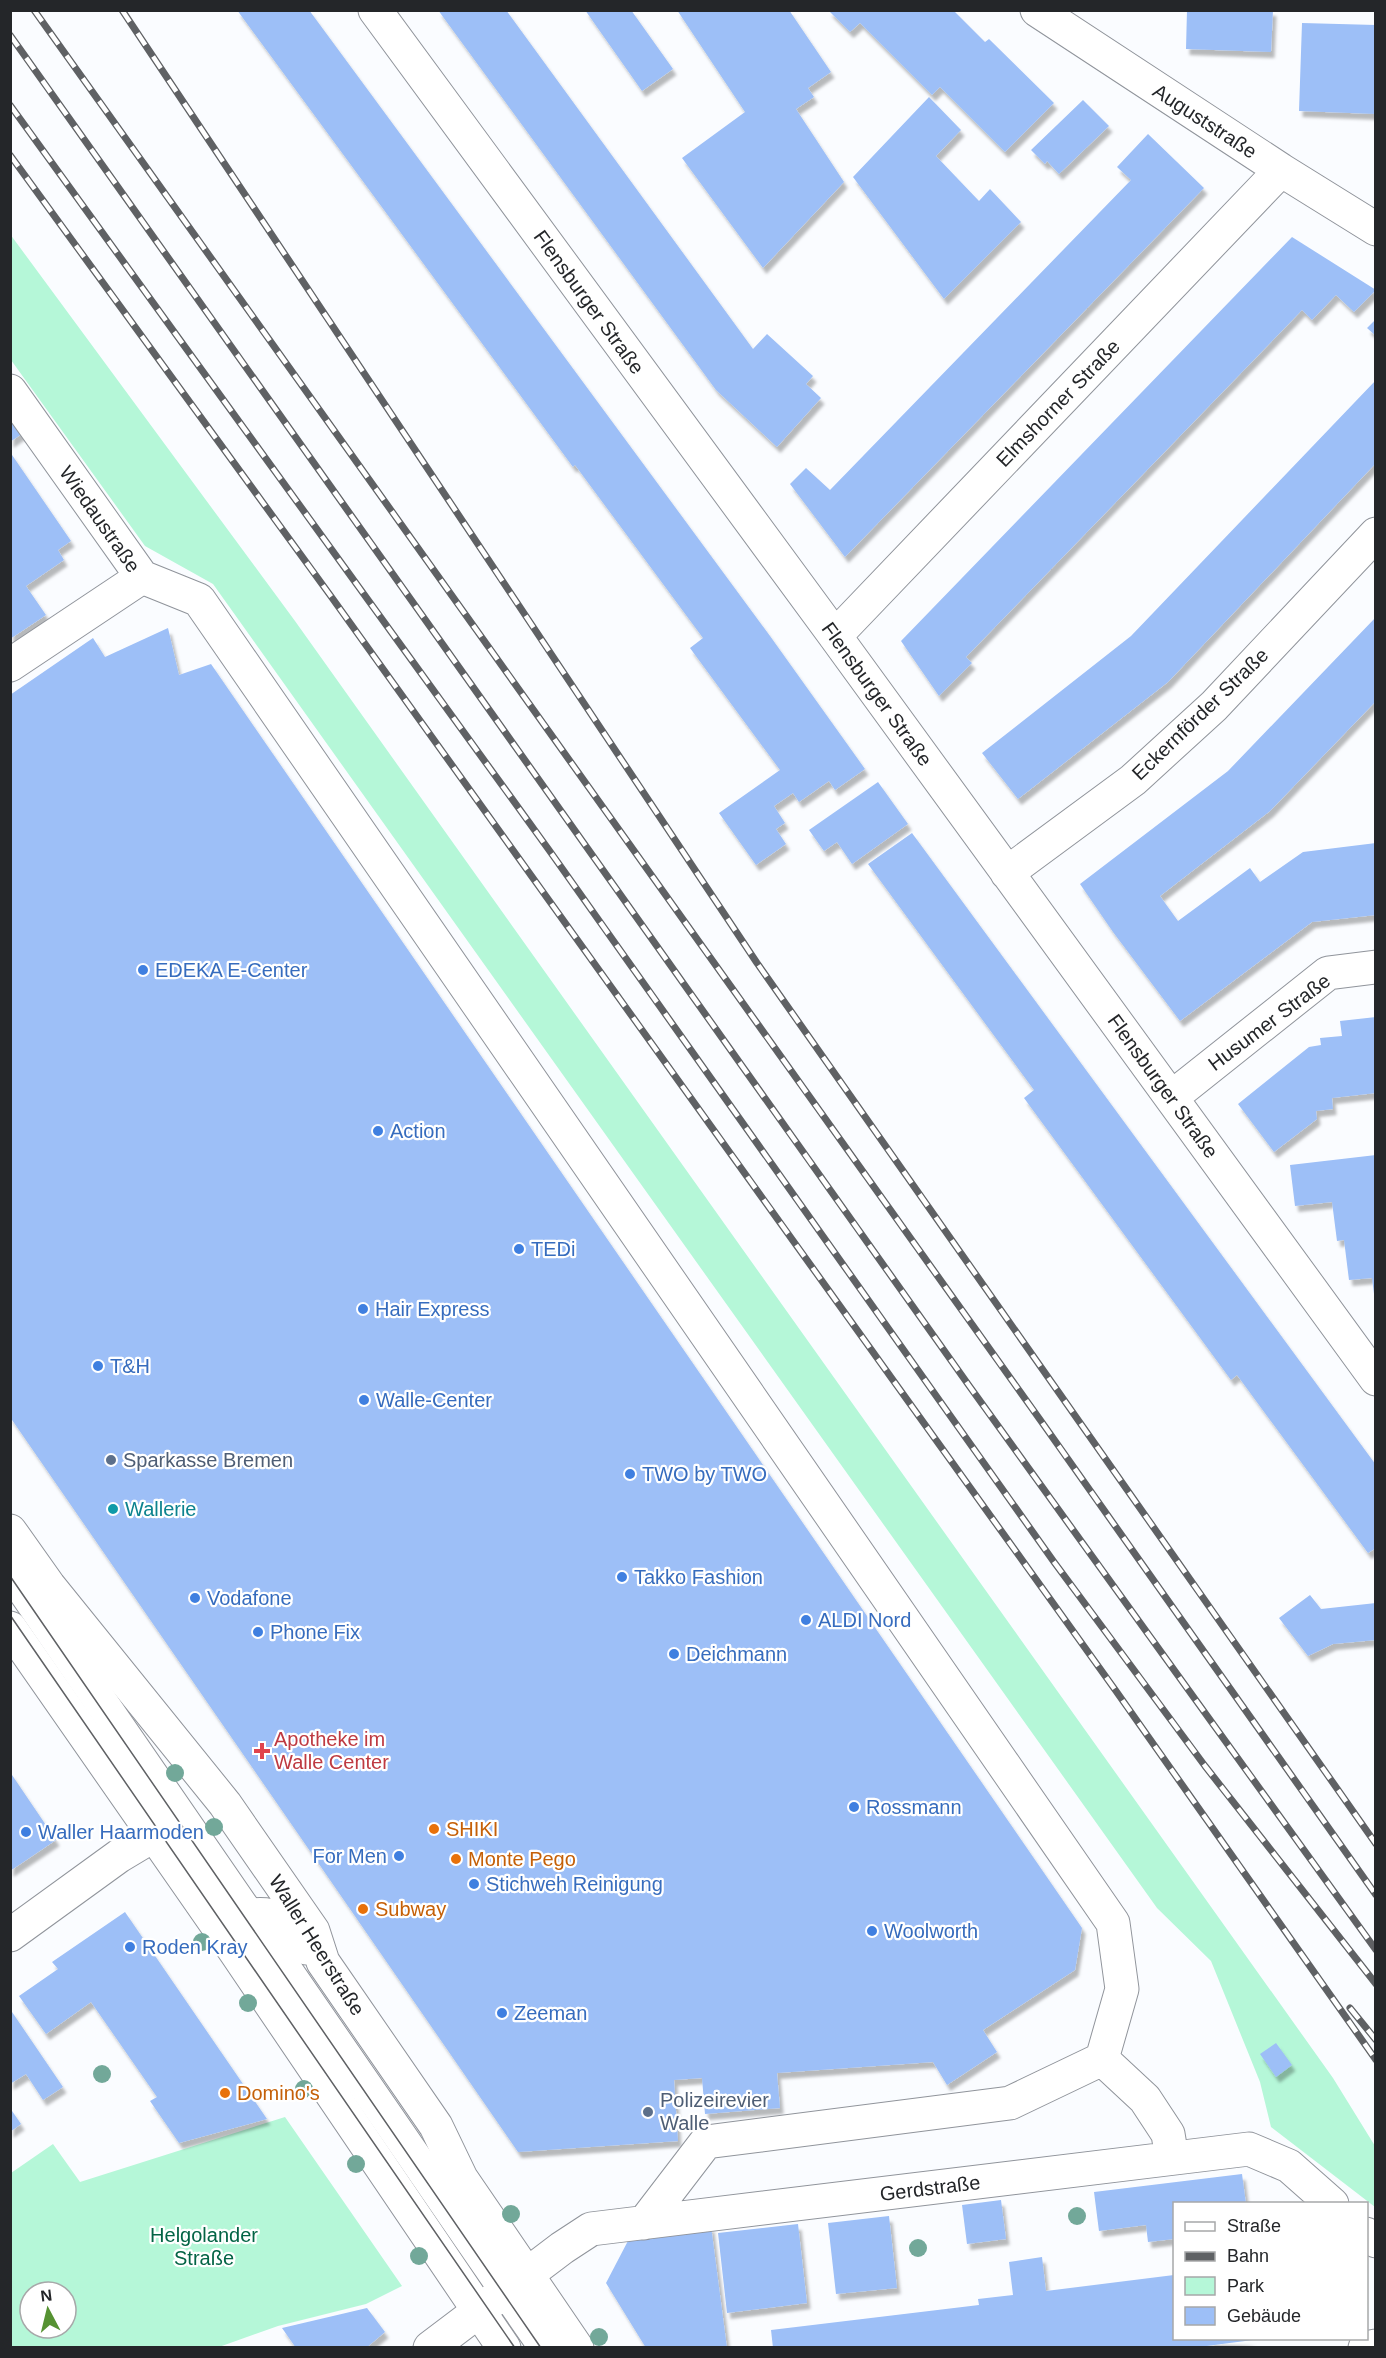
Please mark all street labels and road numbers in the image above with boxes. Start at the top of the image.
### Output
street label: Auguststraße [1149,79,1261,163]
street label: Flensburger Straße [529,226,649,378]
street label: Elmshorner Straße [992,335,1124,471]
street label: Wiedaustraße [55,462,145,576]
street label: Flensburger Straße [817,618,937,770]
street label: Eckernförder Straße [1128,644,1272,784]
street label: Husumer Straße [1204,969,1334,1075]
street label: Flensburger Straße [1103,1010,1223,1162]
street label: Waller Heerstraße [265,1871,369,2019]
street label: Gerdstraße [878,2171,982,2205]

